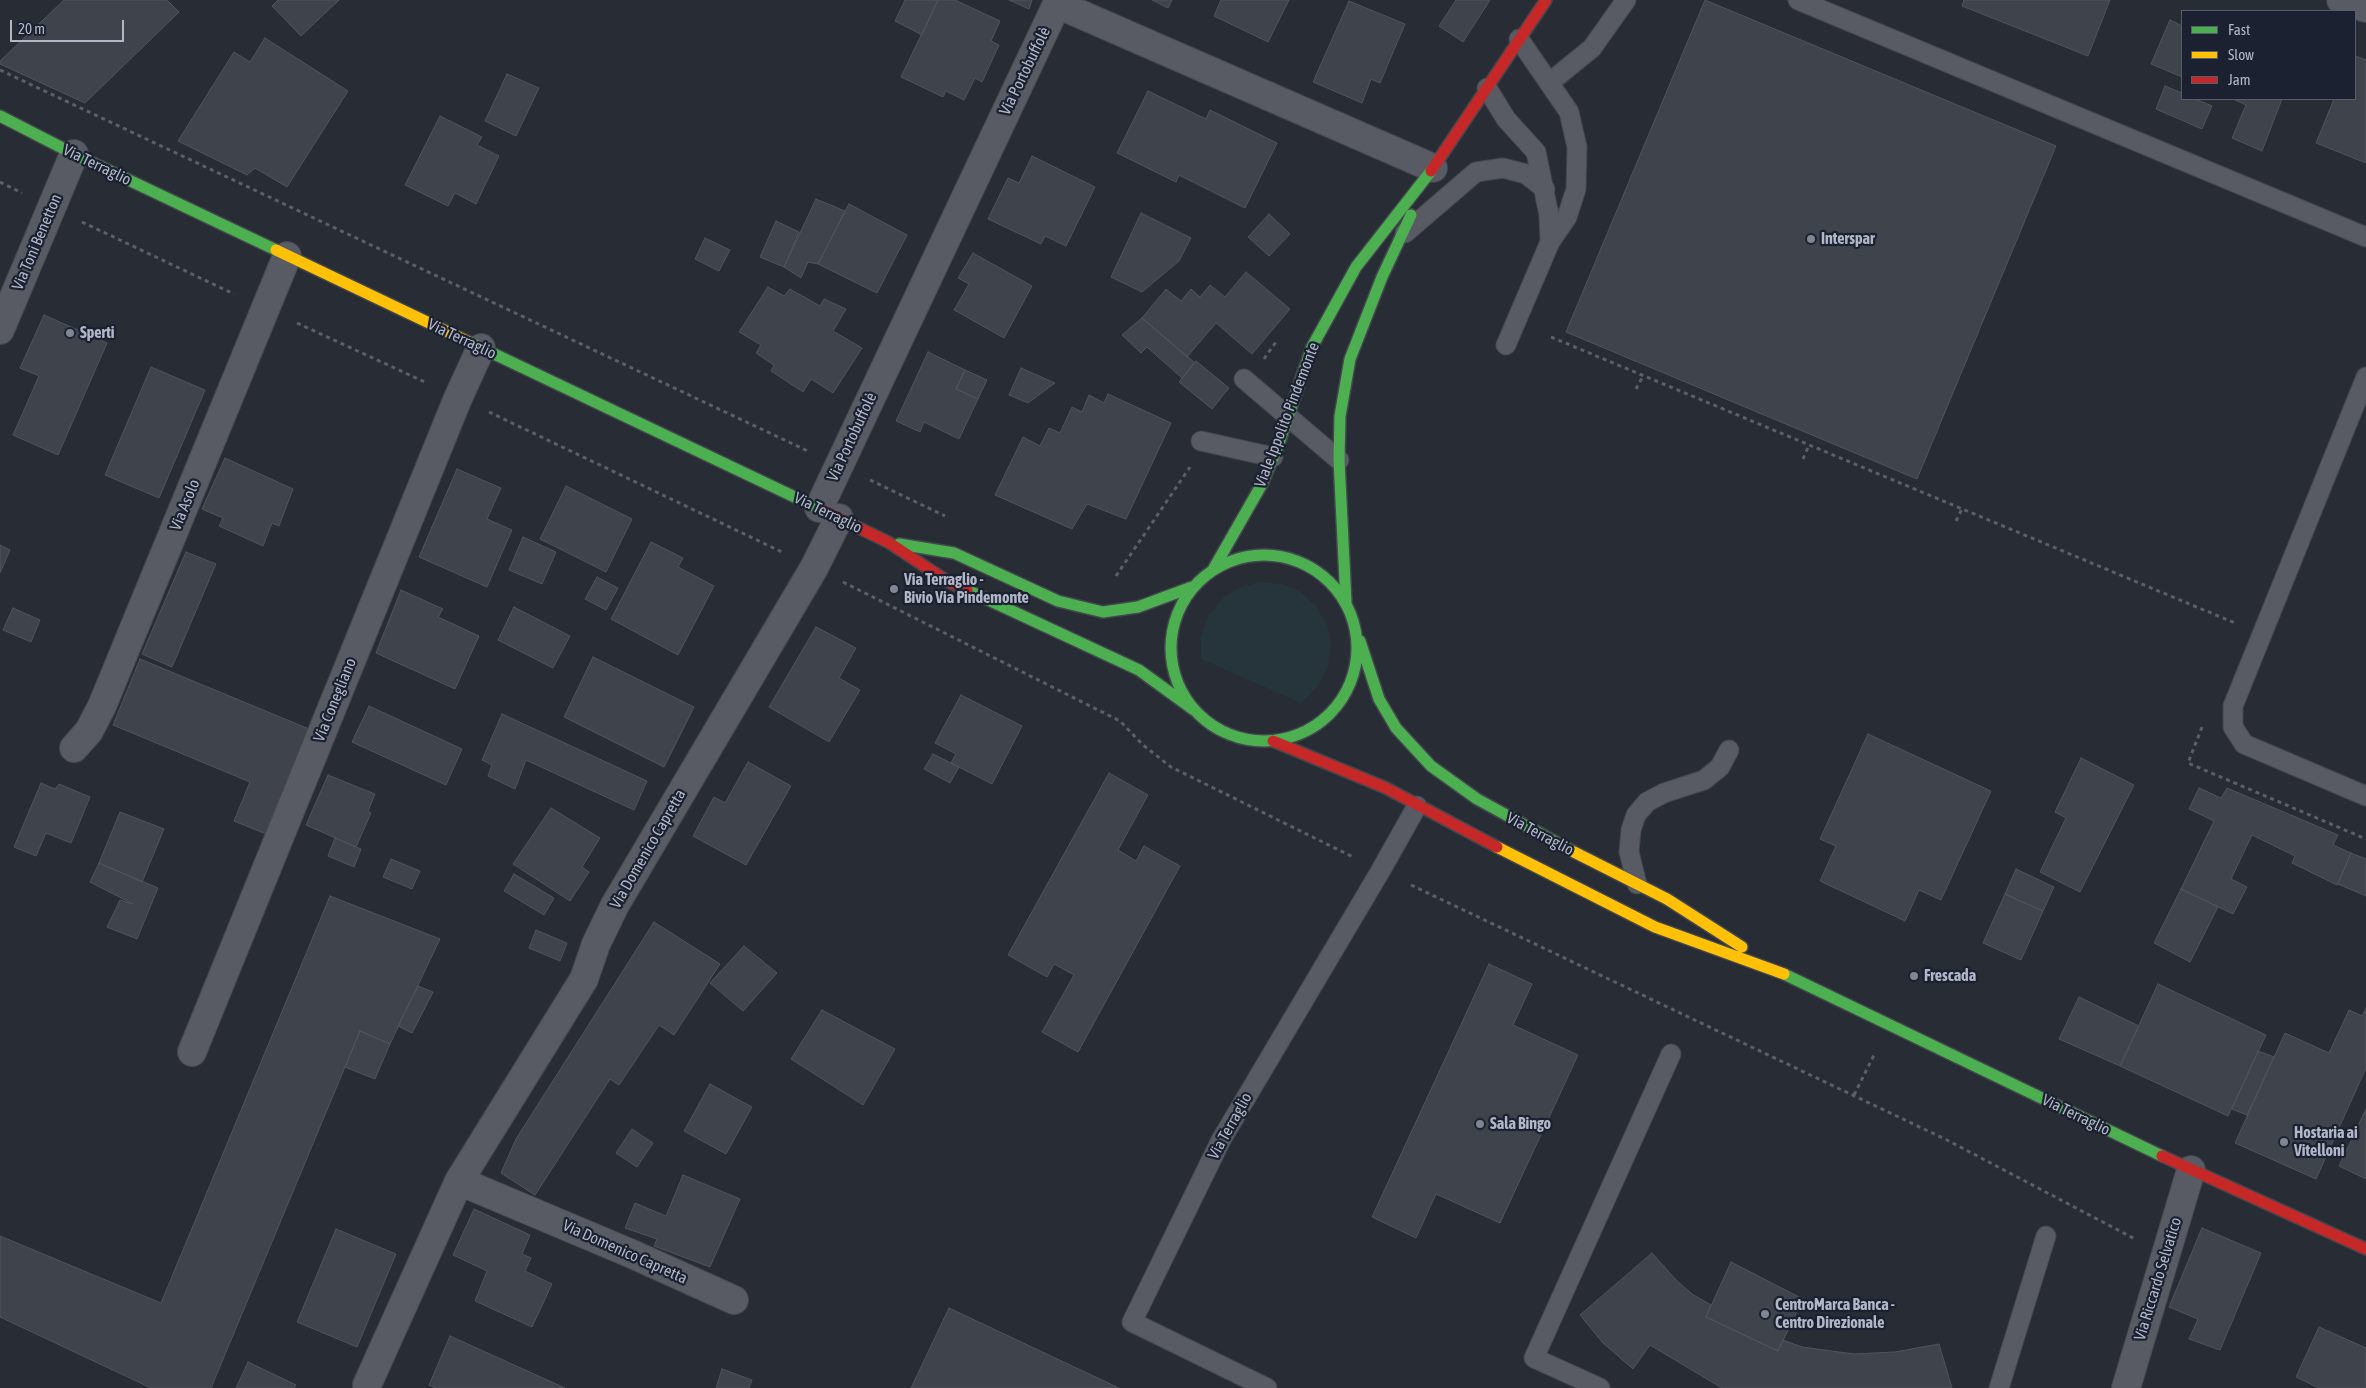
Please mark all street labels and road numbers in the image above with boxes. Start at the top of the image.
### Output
street label: Via Portobuffolè [995,24,1055,118]
street label: Via Terraglio [60,140,134,190]
street label: Via Toni Benetton [8,191,66,293]
street label: Via Terraglio [425,315,499,363]
street label: Viale Ippolito Pindemonte [1251,340,1323,490]
street label: Via Portobuffolè [823,390,881,484]
street label: Via Asolo [166,476,204,534]
street label: Via Terraglio [791,488,865,538]
street label: Via Conegliano [310,655,360,745]
street label: Via Domenico Capretta [606,786,690,912]
street label: Via Terraglio [1503,808,1577,860]
street label: Via Terraglio [1204,1089,1256,1163]
street label: Via Terraglio [2039,1090,2113,1140]
street label: Via Riccardo Selvatico [2130,1215,2186,1343]
street label: Via Domenico Capretta [560,1216,690,1288]

